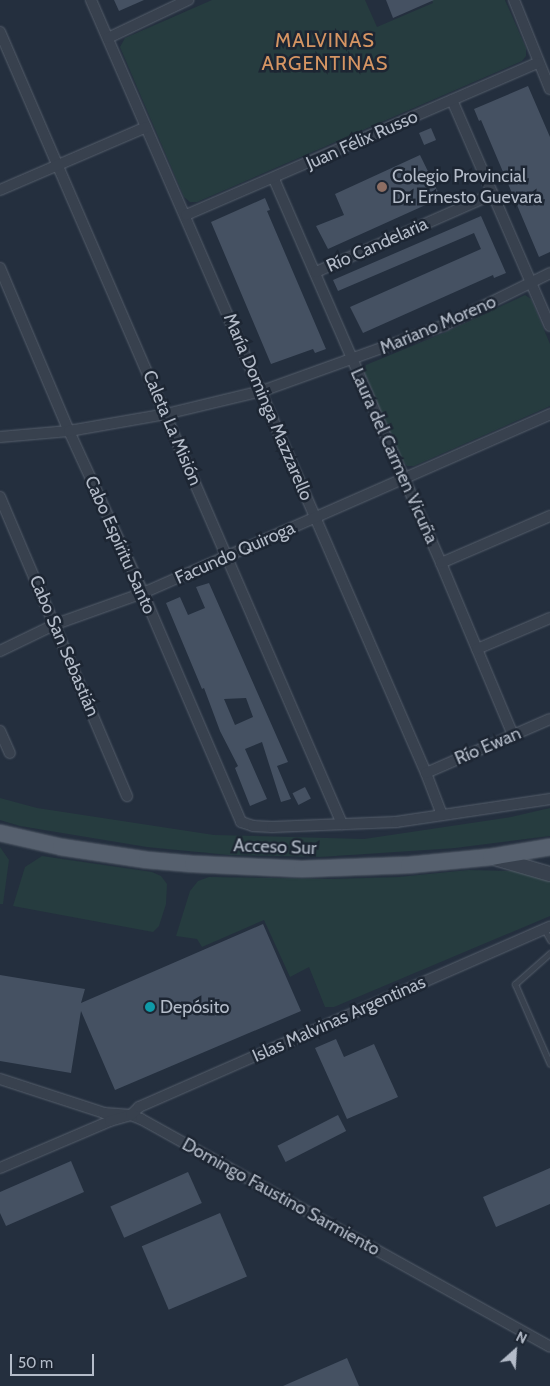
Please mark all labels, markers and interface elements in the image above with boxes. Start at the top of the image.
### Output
district label: MALVINAS ARGENTINAS [260,28,390,75]
street label: Juan Félix Russo [303,106,421,174]
place label: Colegio Provincial Dr. Ernesto Guevara [392,166,542,208]
marker: Colegio Provincial Dr. Ernesto Guevara [376,181,388,193]
street label: Río Candelaria [323,213,431,277]
street label: Mariano Moreno [377,291,499,359]
street label: María Dominga Mazzarello [219,310,317,504]
street label: Laura del Carmen Vicuña [346,365,442,547]
street label: Caleta La Misión [138,367,206,489]
street label: Cabo Espíritu Santo [80,473,160,617]
street label: Facundo Quiroga [172,517,298,589]
street label: Cabo San Sebastián [24,572,104,720]
street label: Río Ewan [452,722,524,770]
street label: Acceso Sur [233,835,317,859]
street label: Islas Malvinas Argentinas [249,971,429,1067]
place label: Depósito [160,996,229,1018]
marker: Depósito [144,1001,156,1013]
street label: Domingo Faustino Sarmiento [178,1134,384,1260]
north arrow [490,1326,540,1376]
text: N [513,1327,530,1348]
scale bar [12,1344,96,1376]
text: 50 m [18,1354,53,1372]

